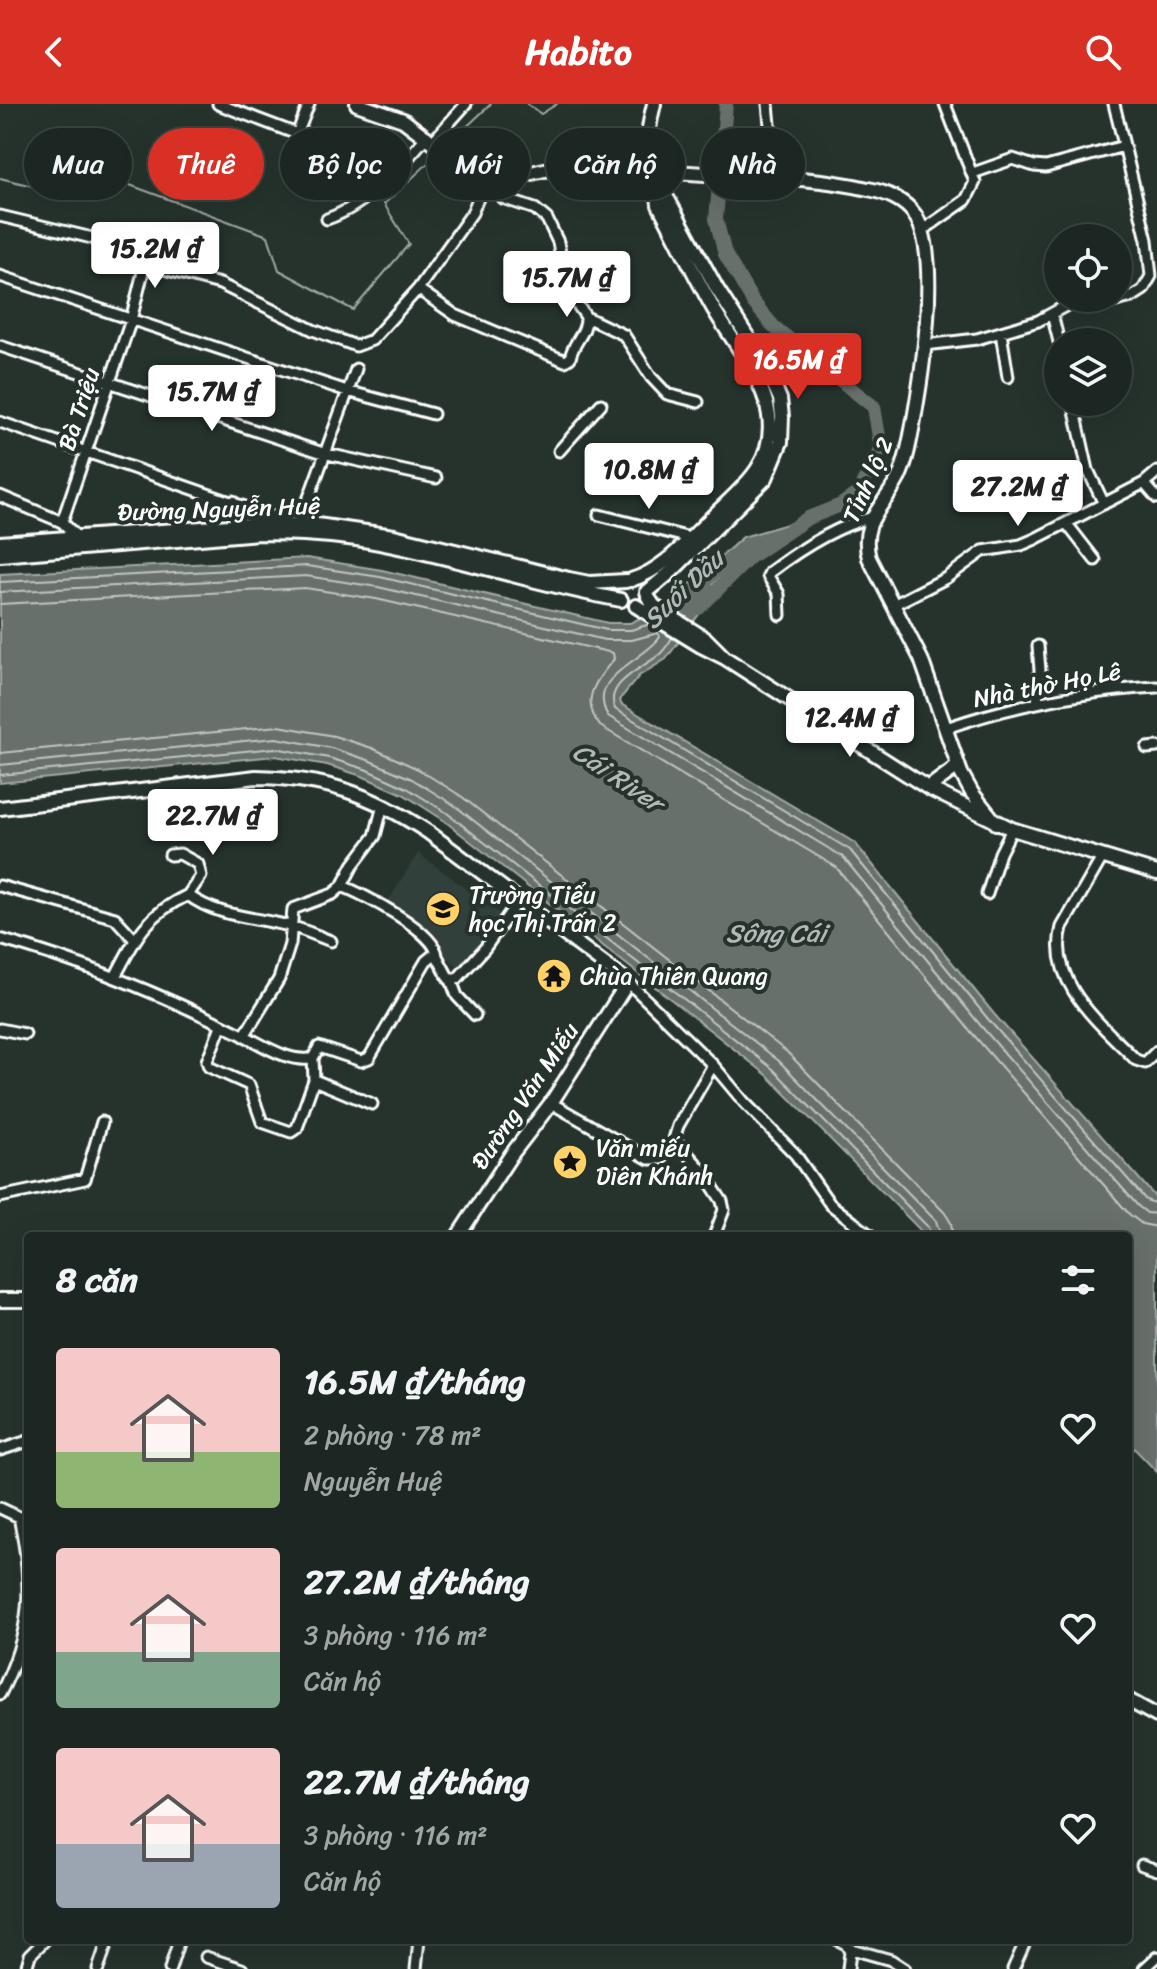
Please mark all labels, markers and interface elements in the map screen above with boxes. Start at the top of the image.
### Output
text: Habito [525,20,632,84]
icon: back [32,30,76,74]
icon: search [1081,30,1125,74]
chip: Mua [24,128,132,200]
chip: Thuê [148,128,264,200]
chip: Bộ lọc [280,128,411,200]
chip: Mới [427,128,530,200]
chip: Căn hộ [546,128,685,200]
chip: Nhà [701,128,805,200]
pin: 15.2M ₫ [81,222,229,290]
map controls [1044,224,1132,416]
button: locate [1044,224,1132,312]
text: 15.2M ₫ [109,225,201,271]
pin: 15.7M ₫ [493,251,641,319]
text: 15.7M ₫ [521,254,613,300]
button: layers [1044,328,1132,416]
pin: 16.5M ₫ [724,333,872,401]
text: 16.5M ₫ [752,336,844,382]
street label: Bà Triệu [46,362,112,456]
pin: 15.7M ₫ [138,365,286,433]
text: 15.7M ₫ [166,368,258,414]
street label: Tỉnh lộ 2 [830,430,906,530]
pin: 10.8M ₫ [575,443,723,511]
text: 10.8M ₫ [603,446,695,492]
pin: 27.2M ₫ [944,460,1092,528]
text: 27.2M ₫ [971,463,1065,509]
street label: Đường Nguyễn Huệ [117,484,322,534]
water label: Suối Dầu [631,536,737,640]
street label: Nhà thờ Họ Lê [969,650,1125,720]
pin: 12.4M ₫ [776,691,924,759]
text: 12.4M ₫ [804,694,896,740]
water label: Cái River [563,730,677,827]
pin: 22.7M ₫ [139,789,287,857]
text: 22.7M ₫ [166,792,260,838]
place label: Trường Tiểu học Thị Trấn 2 [468,874,616,944]
school or university icon: Trường Tiểu học Thị Trấn 2 [424,890,462,928]
water label: Sông Cái [726,910,831,956]
place label: Chùa Thiên Quang [580,955,768,997]
temple icon: Chùa Thiên Quang [535,957,573,995]
street label: Đường Văn Miếu [460,1013,590,1179]
place label: Văn miếu Diên Khánh [596,1127,713,1197]
place icon: Văn miếu Diên Khánh [551,1143,589,1181]
text: 8 căn [56,1250,138,1310]
icon: filters [1056,1258,1100,1302]
text: 16.5M ₫/tháng [304,1352,526,1412]
icon: home [120,1380,216,1476]
icon: heart [1056,1406,1100,1450]
text: 2 phòng · 78 m² [304,1412,482,1458]
text: Nguyễn Huệ [304,1458,442,1504]
text: 27.2M ₫/tháng [304,1552,530,1612]
icon: home [120,1580,216,1676]
icon: heart [1056,1606,1100,1650]
text: 3 phòng · 116 m² [304,1612,487,1658]
text: Căn hộ [304,1658,381,1704]
text: 22.7M ₫/tháng [304,1752,530,1812]
icon: home [120,1780,216,1876]
icon: heart [1056,1806,1100,1850]
text: 3 phòng · 116 m² [304,1812,487,1858]
text: Căn hộ [304,1858,381,1904]

